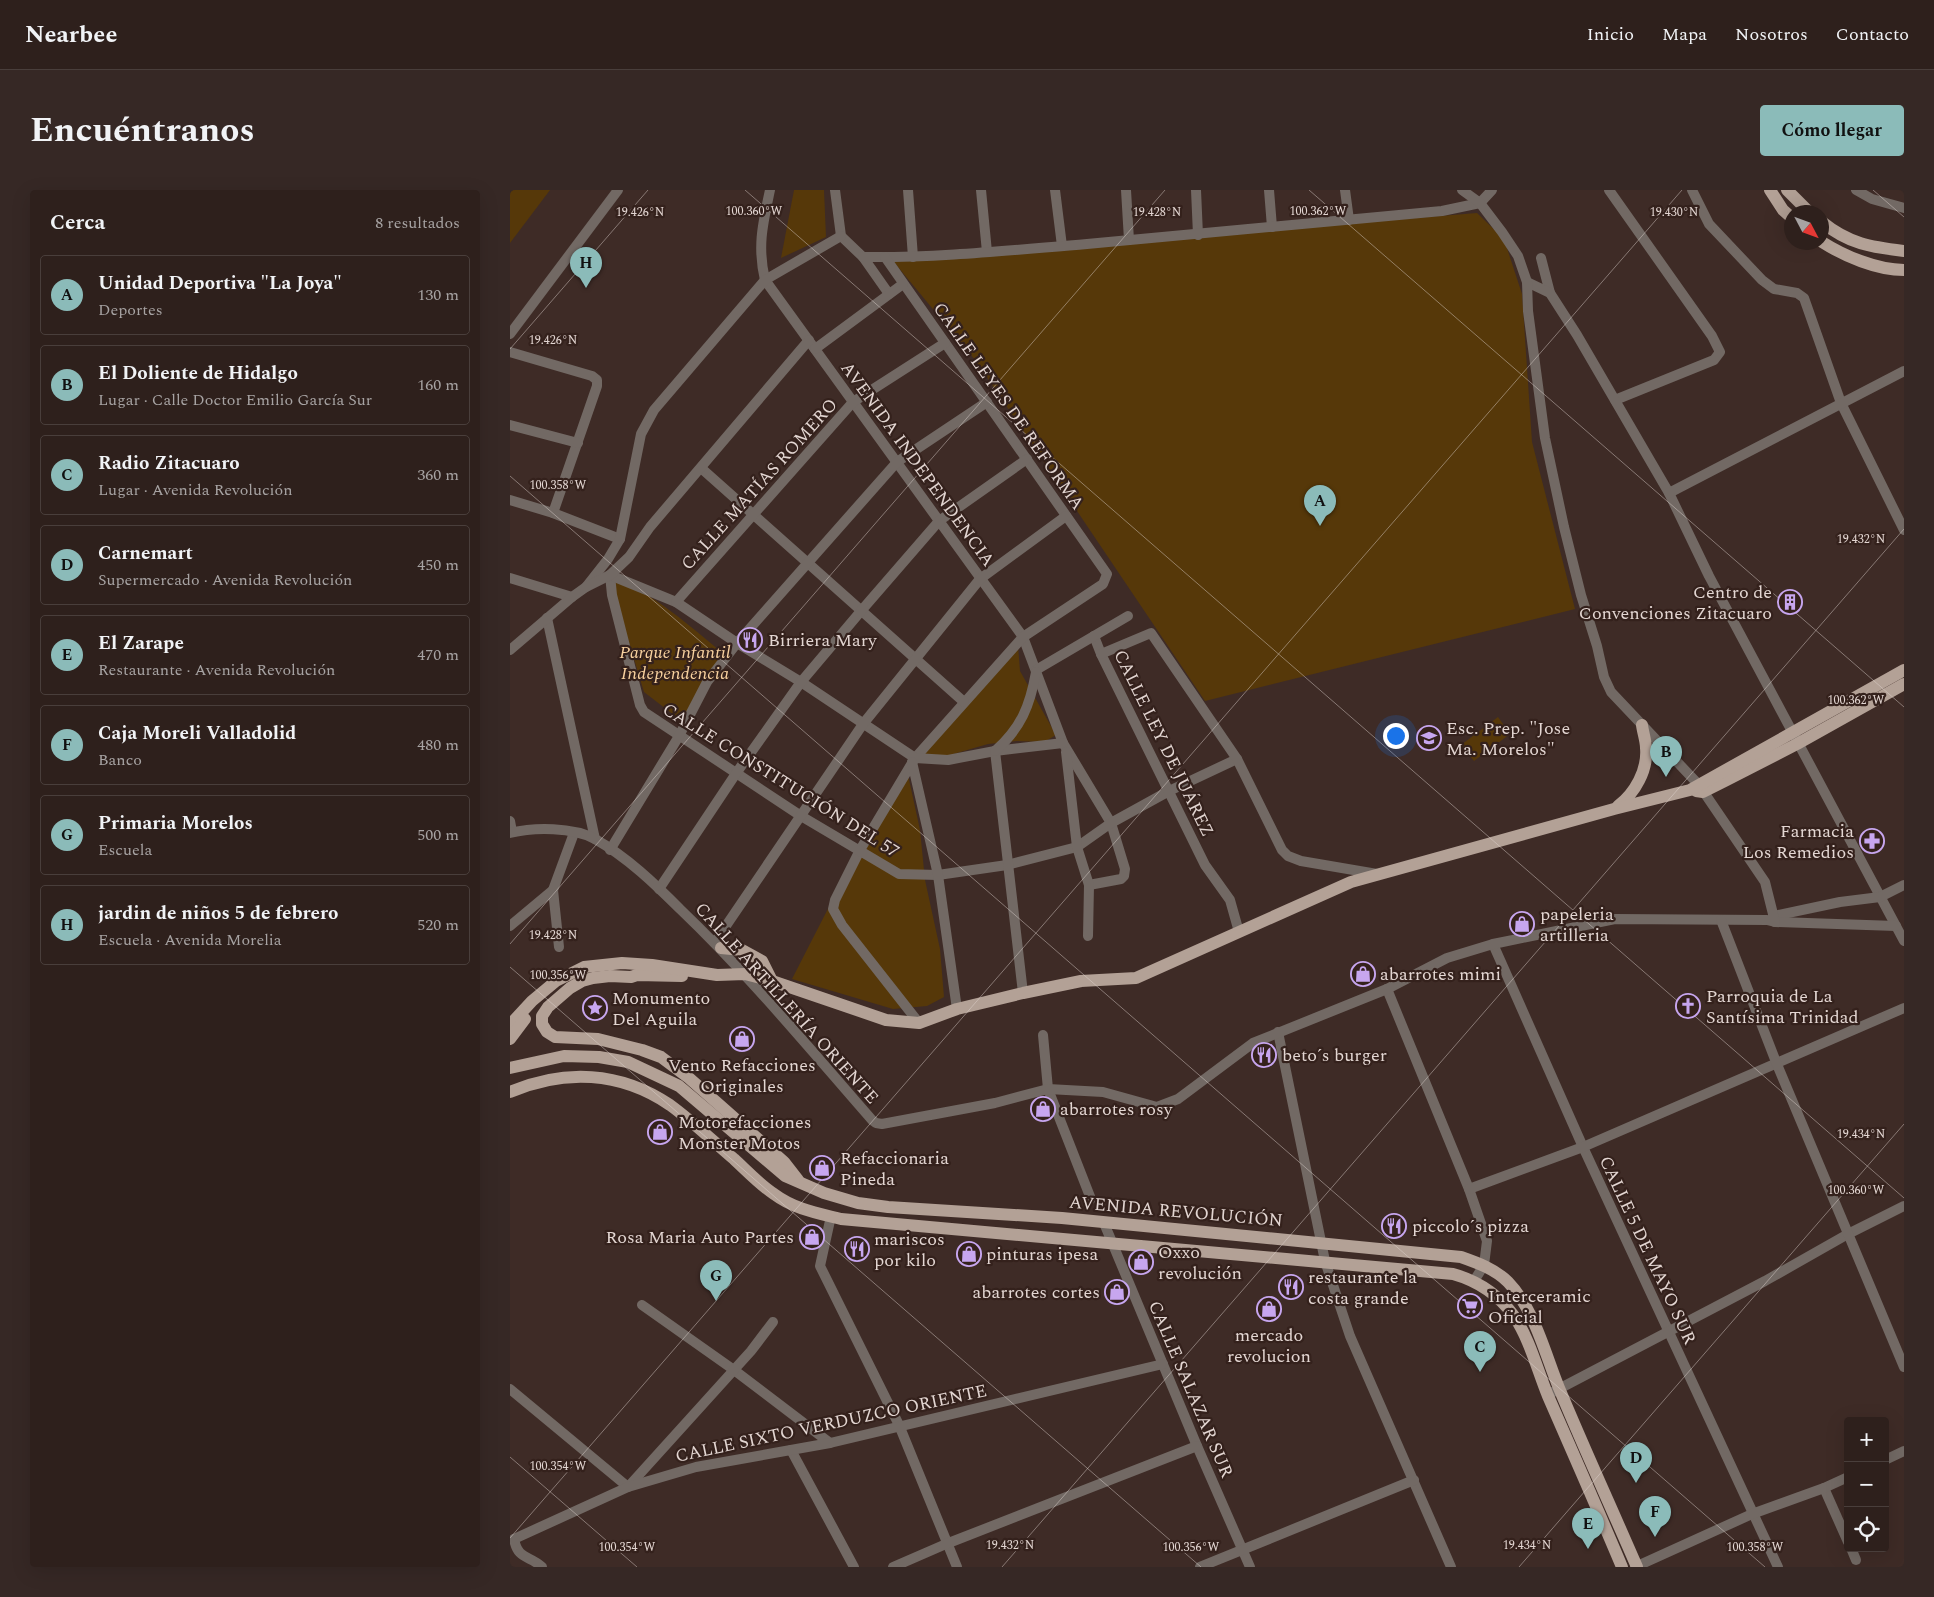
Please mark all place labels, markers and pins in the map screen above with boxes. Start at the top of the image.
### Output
pin: H [570,247,602,288]
pin: A [1304,485,1336,526]
place label: Centro de Convenciones Zitacuaro [1579,579,1772,627]
building icon: Centro de Convenciones Zitacuaro [1777,589,1803,615]
restaurant icon: Birriera Mary [737,627,763,653]
place label: Birriera Mary [768,627,878,654]
place label: Esc. Prep. "Jose Ma. Morelos" [1446,715,1570,763]
school or university icon: Esc. Prep. "Jose Ma. Morelos" [1416,725,1442,751]
pin: B [1650,736,1682,777]
place label: Farmacia Los Remedios [1743,818,1854,866]
pharmacy icon: Farmacia Los Remedios [1859,828,1885,854]
place label: papeleria artilleria [1540,901,1614,949]
shop icon: papeleria artilleria [1509,911,1535,937]
shop icon: abarrotes mimi [1350,961,1376,987]
place label: abarrotes mimi [1380,961,1501,988]
place label: Parroquia de La Santísima Trinidad [1706,983,1859,1031]
place label: Monumento Del Aguila [612,985,710,1033]
church icon: Parroquia de La Santísima Trinidad [1675,993,1701,1019]
place icon: Monumento Del Aguila [582,995,608,1021]
shop icon: Vento Refacciones Originales [729,1026,755,1052]
restaurant icon: beto´s burger [1251,1042,1277,1068]
place label: beto´s burger [1282,1042,1387,1069]
place label: Vento Refacciones Originales [668,1052,816,1100]
shop icon: abarrotes rosy [1030,1096,1056,1122]
place label: abarrotes rosy [1060,1096,1174,1123]
place label: Motorefacciones Monster Motos [678,1109,811,1157]
shop icon: Motorefacciones Monster Motos [647,1119,673,1145]
place label: Refaccionaria Pineda [840,1145,949,1193]
shop icon: Refaccionaria Pineda [809,1155,835,1181]
restaurant icon: piccolo´s pizza [1381,1213,1407,1239]
place label: piccolo´s pizza [1412,1213,1529,1240]
place label: Rosa Maria Auto Partes [605,1224,794,1251]
shop icon: Rosa Maria Auto Partes [799,1224,825,1250]
place label: mariscos por kilo [874,1226,945,1274]
restaurant icon: mariscos por kilo [844,1236,870,1262]
place label: Oxxo revolución [1158,1239,1242,1287]
shop icon: pinturas ipesa [956,1241,982,1267]
place label: pinturas ipesa [986,1241,1099,1268]
shop icon: Oxxo revolución [1128,1249,1154,1275]
pin: G [700,1260,732,1301]
place label: restaurante la costa grande [1308,1264,1417,1312]
restaurant icon: restaurante la costa grande [1278,1274,1304,1300]
place label: abarrotes cortes [973,1279,1100,1306]
shop icon: abarrotes cortes [1104,1279,1130,1305]
place label: Interceramic Oficial [1488,1283,1591,1331]
supermarket icon: Interceramic Oficial [1457,1293,1483,1319]
shop icon: mercado revolucion [1256,1296,1282,1322]
place label: mercado revolucion [1227,1322,1311,1370]
pin: C [1464,1331,1496,1372]
pin: D [1620,1442,1652,1483]
pin: F [1639,1496,1671,1537]
pin: E [1572,1508,1604,1549]

